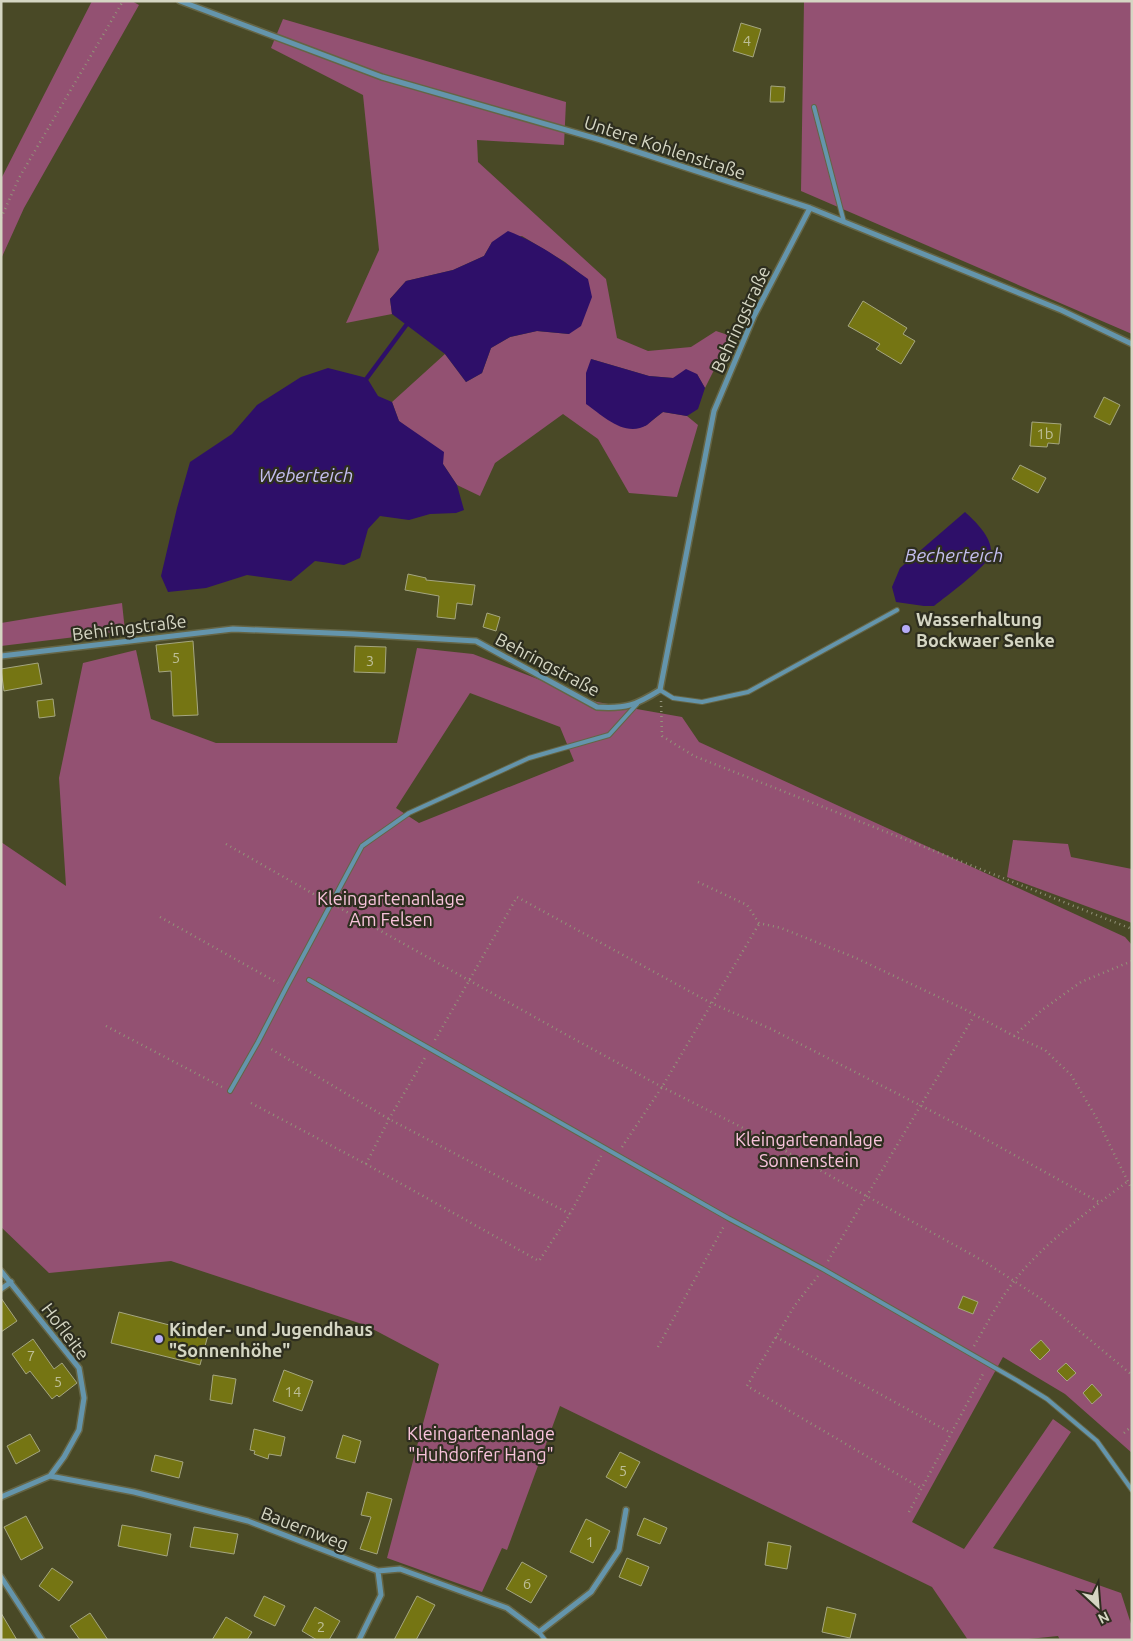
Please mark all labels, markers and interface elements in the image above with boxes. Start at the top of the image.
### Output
house number: 4 [743,32,751,49]
street label: Untere Kohlenstraße [582,111,748,183]
street label: Behringstraße [707,263,773,375]
house number: 1b [1036,425,1054,442]
water label: Weberteich [259,464,353,486]
water label: Becherteich [905,544,1003,566]
place label: Wasserhaltung Bockwaer Senke [916,609,1055,650]
street label: Behringstraße [71,610,187,644]
marker: Wasserhaltung Bockwaer Senke [900,623,912,635]
street label: Behringstraße [492,628,604,700]
house number: 5 [172,649,180,666]
house number: 3 [366,652,374,669]
park label: Kleingartenanlage Am Felsen [317,888,465,929]
park label: Kleingartenanlage Sonnenstein [735,1129,883,1170]
street label: Hofleite [38,1299,94,1363]
place label: Kinder- und Jugendhaus "Sonnenhöhe" [169,1319,373,1360]
marker: Kinder- und Jugendhaus "Sonnenhöhe" [153,1333,165,1345]
house number: 7 [27,1347,35,1364]
house number: 5 [54,1373,62,1390]
house number: 14 [285,1383,301,1400]
park label: Kleingartenanlage "Huhdorfer Hang" [407,1423,555,1464]
house number: 5 [619,1462,627,1479]
street label: Bauernweg [258,1502,352,1554]
house number: 1 [586,1533,594,1550]
house number: 6 [523,1575,531,1592]
north arrow [1073,1581,1123,1631]
text: N [1095,1608,1112,1627]
house number: 2 [317,1618,325,1635]

